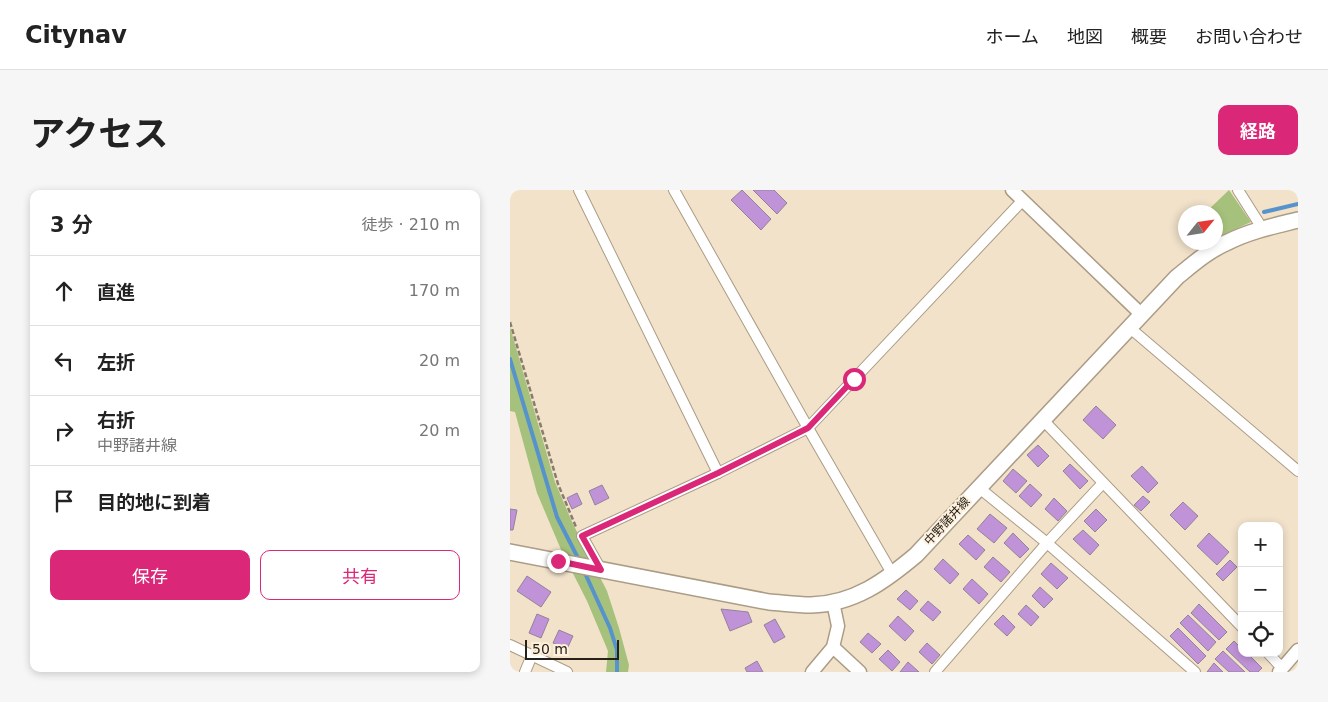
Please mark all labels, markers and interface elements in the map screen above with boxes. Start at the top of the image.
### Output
text: Citynav [25,21,127,49]
text: ホーム [986,26,1039,47]
text: 地図 [1067,26,1103,47]
text: 概要 [1131,26,1167,47]
text: お問い合わせ [1195,26,1303,47]
button: 経路 [1218,105,1298,155]
text: アクセス [30,114,168,154]
north arrow [1178,205,1223,250]
text: 3 分 [50,213,93,237]
text: 徒歩 · 210 m [362,215,460,234]
icon: ahead [50,277,78,305]
text: 直進 [97,281,135,303]
text: 170 m [409,281,460,300]
icon: left [50,347,78,375]
text: 左折 [97,351,135,373]
text: 20 m [419,351,460,370]
route start [843,368,866,391]
text: 右折 [97,409,135,431]
icon: right [50,417,78,445]
text: 20 m [419,421,460,440]
text: 中野諸井線 [97,436,177,455]
icon: arrive [50,487,78,515]
text: 目的地に到着 [97,491,211,513]
street label: 中野諸井線 [921,494,973,548]
map controls [1238,522,1283,657]
button: + [1238,522,1283,567]
button: 保存 [50,550,250,600]
button: 共有 [260,550,460,600]
route end [547,550,570,573]
button: − [1238,567,1283,612]
button: locate [1238,612,1283,657]
scale bar [525,637,619,660]
text: 50 m [532,641,568,657]

